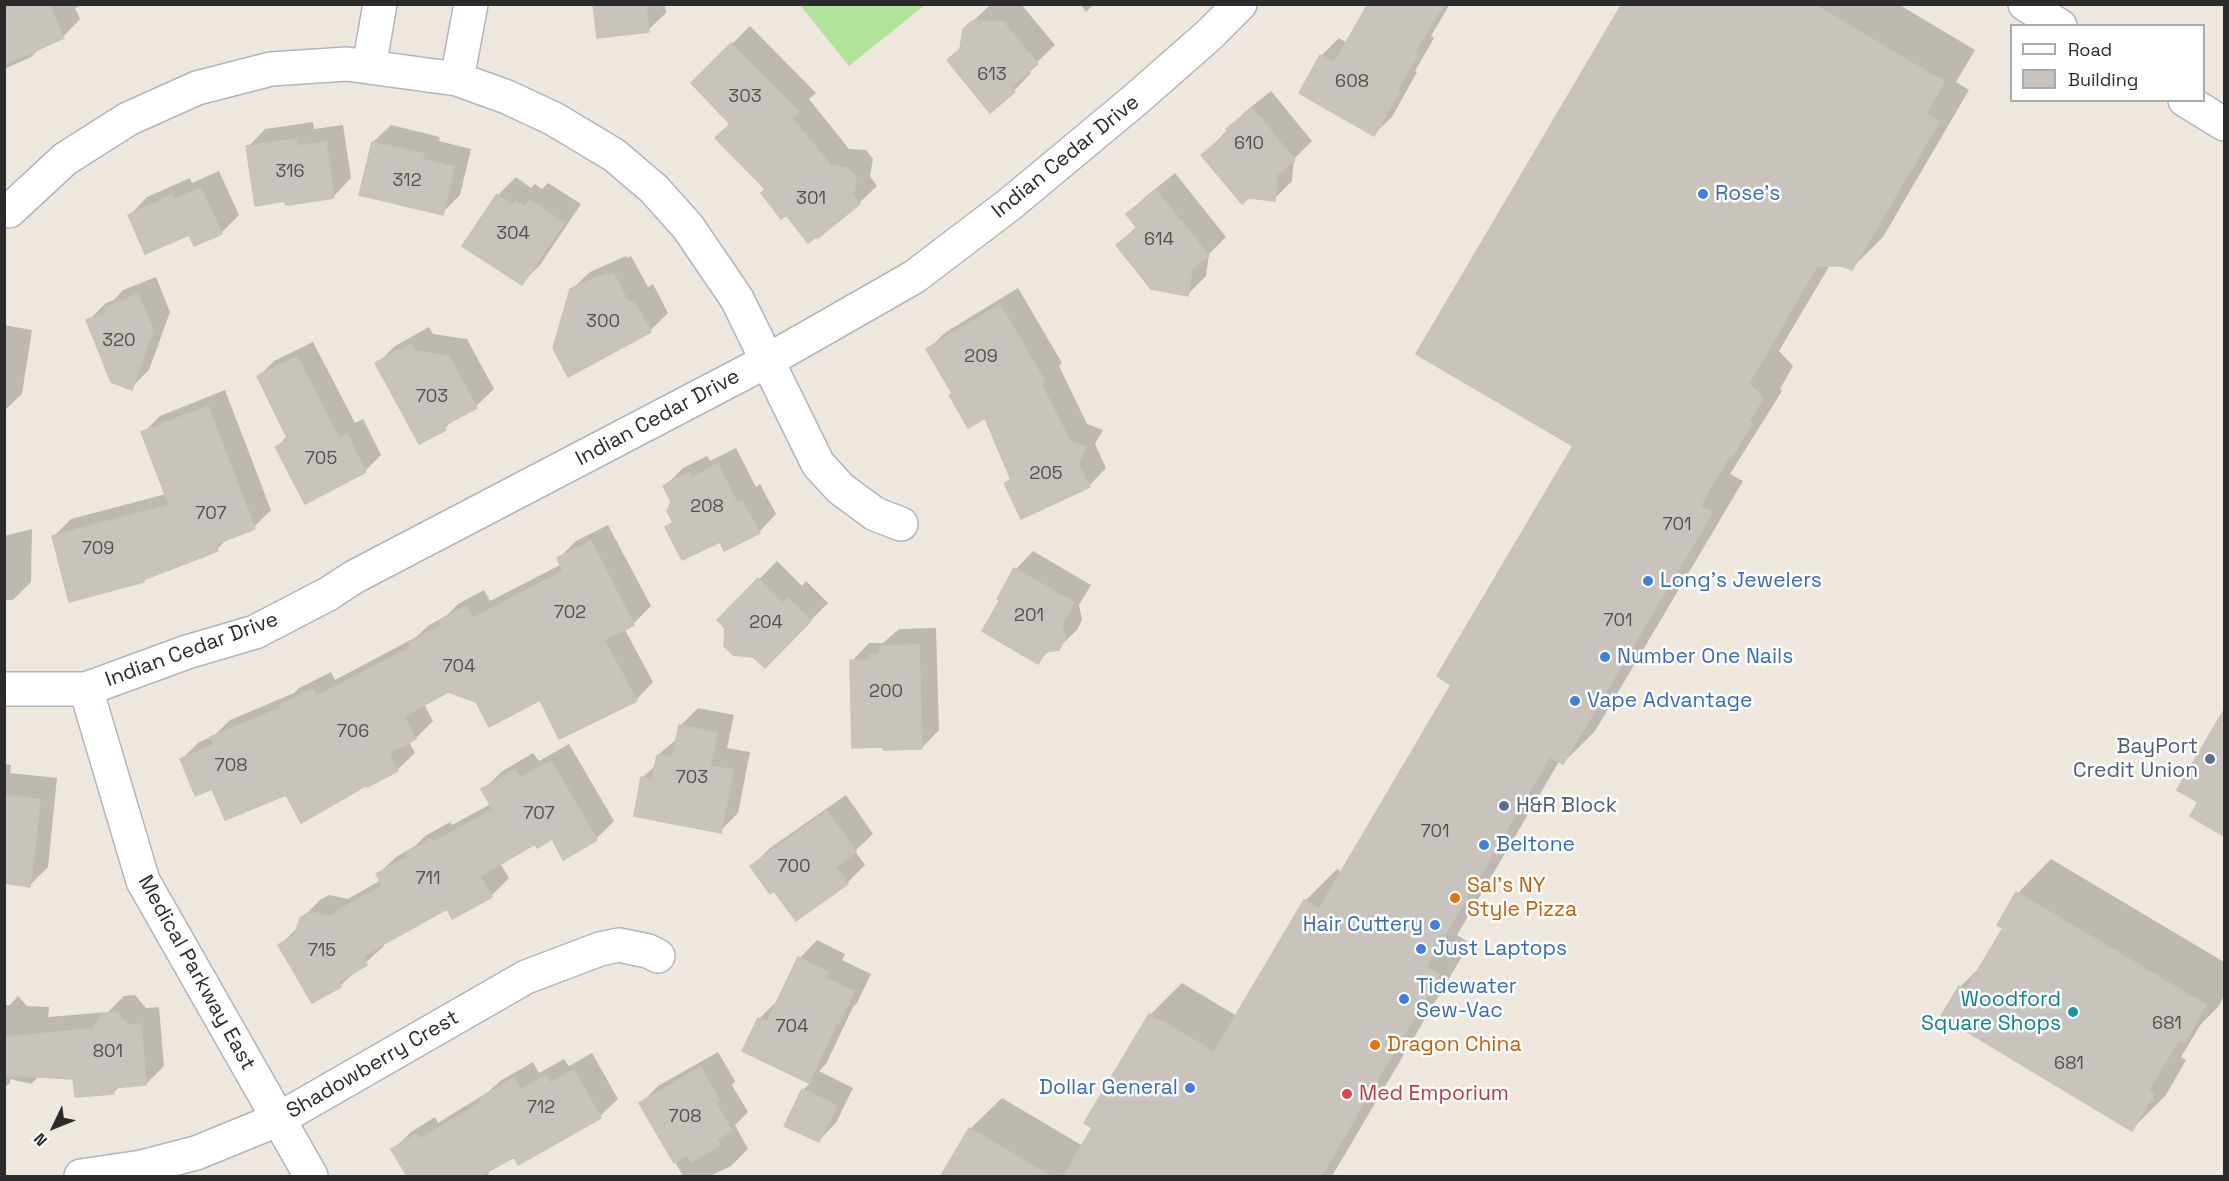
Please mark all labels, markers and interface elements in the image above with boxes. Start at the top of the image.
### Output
legend [2010,24,2205,102]
text: Road [2068,38,2112,61]
house number: 613 [977,64,1007,86]
text: Building [2068,68,2138,91]
house number: 608 [1335,71,1369,93]
house number: 303 [728,86,762,108]
street label: Indian Cedar Drive [987,90,1145,224]
house number: 610 [1234,133,1264,155]
house number: 316 [275,161,305,183]
house number: 312 [393,170,421,192]
place label: Rose's [1715,181,1780,207]
marker: Rose's [1696,187,1710,201]
house number: 301 [796,188,826,210]
house number: 304 [496,223,530,245]
house number: 614 [1144,229,1174,251]
house number: 300 [586,311,620,333]
house number: 320 [102,330,136,352]
house number: 209 [964,346,998,368]
street label: Indian Cedar Drive [572,364,744,472]
house number: 703 [416,386,448,408]
house number: 705 [305,448,337,470]
house number: 205 [1029,463,1063,485]
house number: 208 [690,496,724,518]
house number: 707 [195,503,227,525]
house number: 701 [1662,514,1692,536]
house number: 709 [82,538,114,560]
place label: Long's Jewelers [1660,568,1822,594]
marker: Long's Jewelers [1641,574,1655,588]
house number: 702 [554,602,586,624]
house number: 201 [1014,605,1044,627]
street label: Indian Cedar Drive [102,607,282,693]
house number: 701 [1603,610,1633,632]
house number: 204 [749,612,783,634]
place label: Number One Nails [1617,644,1793,670]
marker: Number One Nails [1598,650,1612,664]
house number: 704 [443,656,475,678]
house number: 200 [869,681,903,703]
place label: Vape Advantage [1587,688,1752,714]
marker: Vape Advantage [1568,694,1582,708]
house number: 706 [337,721,369,743]
place label: BayPort Credit Union [2073,734,2198,784]
marker: BayPort Credit Union [2203,752,2217,766]
house number: 708 [215,755,247,777]
house number: 703 [676,767,708,789]
place label: H&R Block [1516,793,1617,819]
marker: H&R Block [1497,799,1511,813]
house number: 707 [523,803,555,825]
house number: 701 [1420,821,1450,843]
place label: Beltone [1496,832,1575,858]
marker: Beltone [1477,838,1491,852]
house number: 700 [777,856,811,878]
house number: 711 [415,868,441,890]
street label: Medical Parkway East [132,871,260,1075]
place label: Sal's NY Style Pizza [1467,873,1577,923]
marker: Sal's NY Style Pizza [1448,891,1462,905]
place label: Hair Cuttery [1303,912,1423,938]
marker: Hair Cuttery [1428,918,1442,932]
place label: Just Laptops [1433,936,1567,962]
house number: 715 [308,940,336,962]
marker: Just Laptops [1414,942,1428,956]
place label: Tidewater Sew-Vac [1416,974,1517,1024]
place label: Woodford Square Shops [1921,987,2061,1037]
marker: Tidewater Sew-Vac [1397,992,1411,1006]
street label: Shadowberry Crest [282,1005,464,1125]
marker: Woodford Square Shops [2066,1005,2080,1019]
house number: 681 [2152,1013,2182,1035]
house number: 704 [776,1016,808,1038]
place label: Dragon China [1387,1032,1521,1058]
marker: Dragon China [1368,1038,1382,1052]
house number: 801 [93,1041,123,1063]
house number: 681 [2054,1053,2084,1075]
place label: Dollar General [1039,1075,1178,1101]
marker: Dollar General [1183,1081,1197,1095]
place label: Med Emporium [1359,1081,1509,1107]
marker: Med Emporium [1340,1087,1354,1101]
north arrow [24,1097,84,1157]
house number: 712 [527,1097,555,1119]
house number: 708 [669,1106,701,1128]
text: N [29,1129,52,1151]

